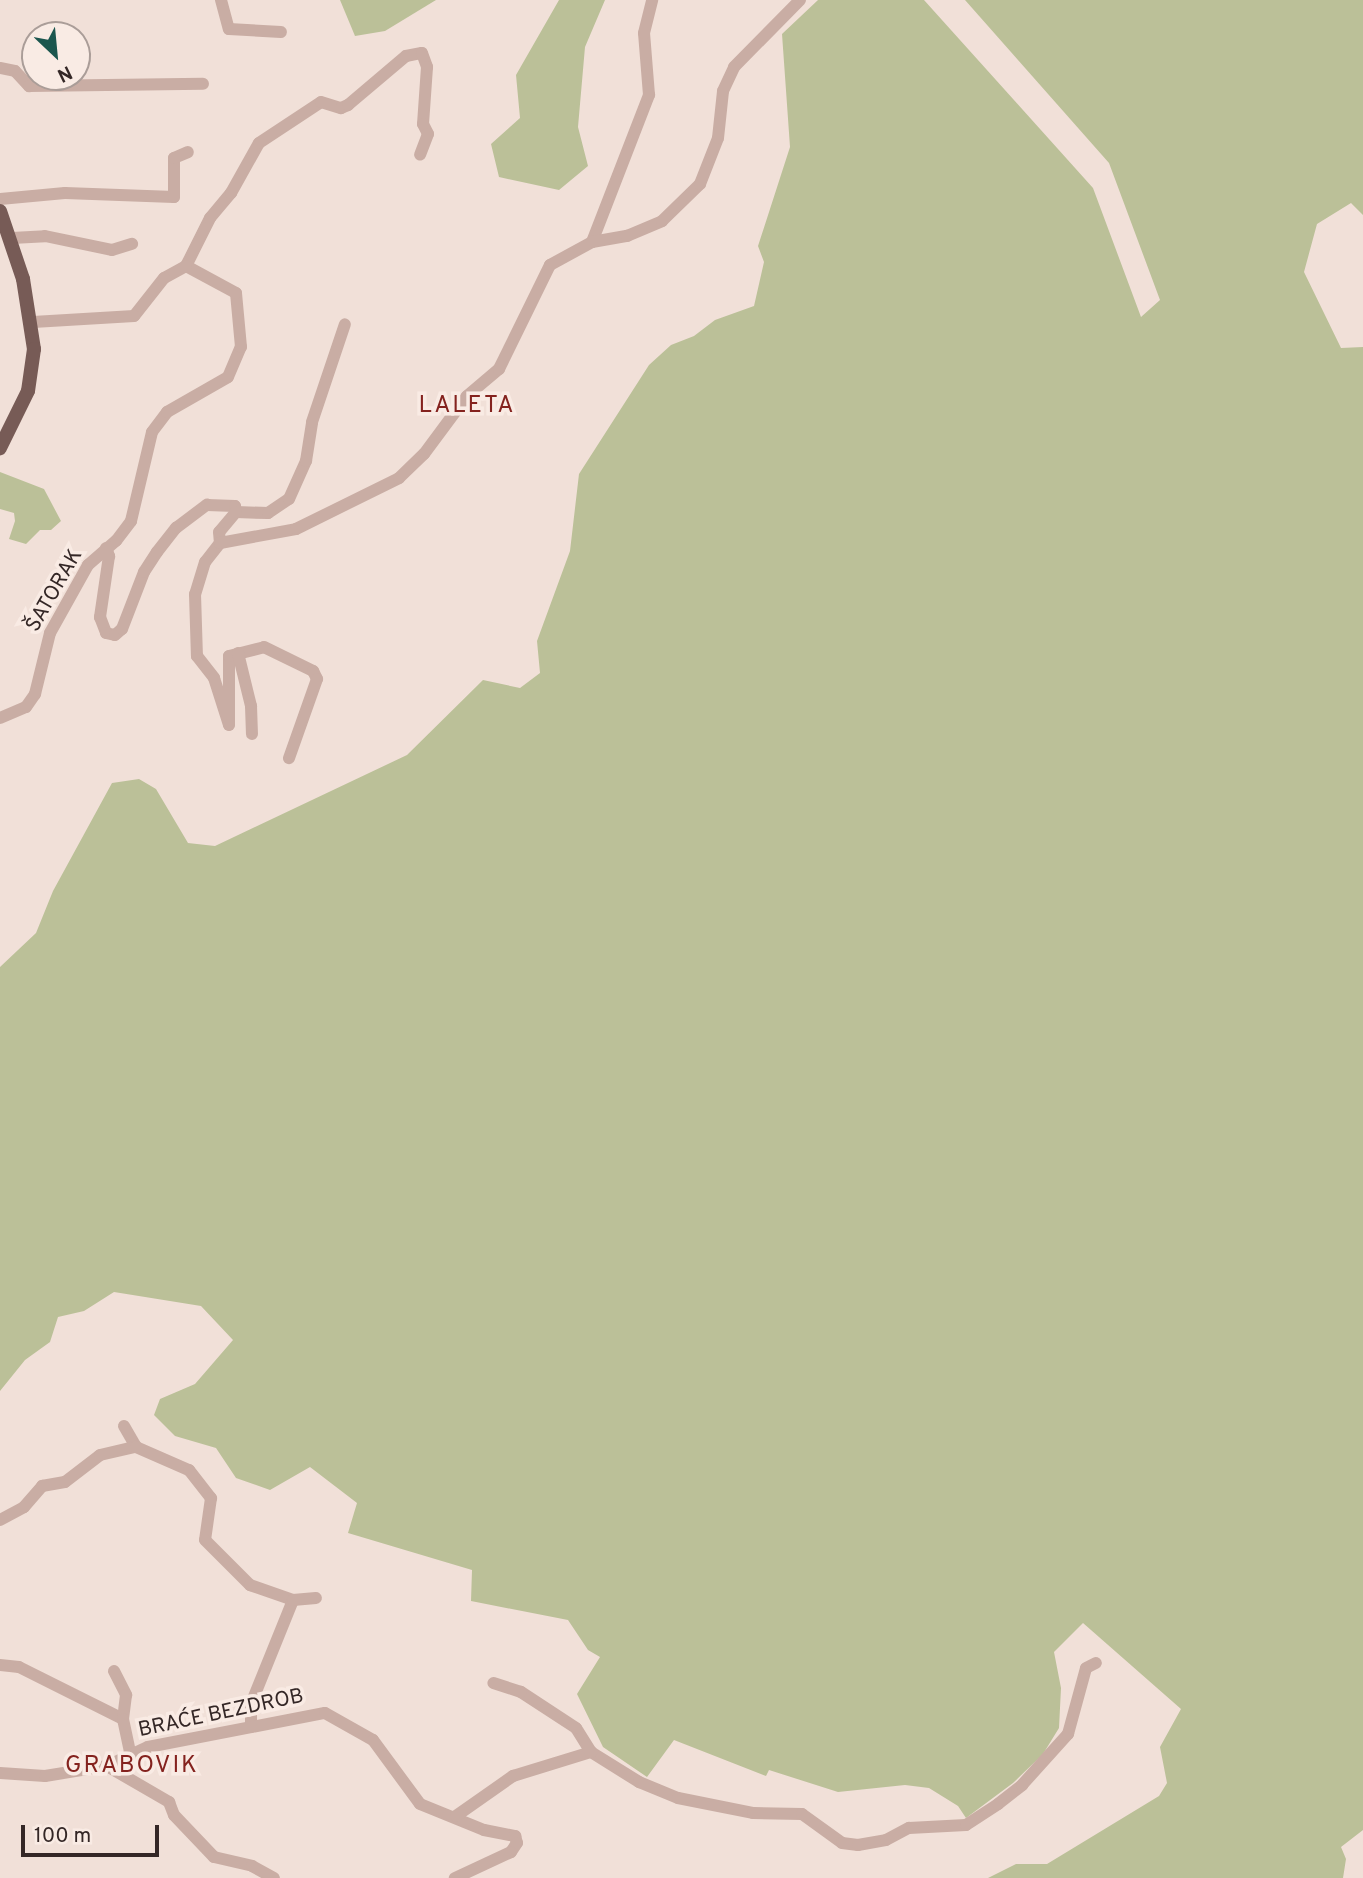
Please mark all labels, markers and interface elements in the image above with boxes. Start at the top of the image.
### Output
north arrow [21,21,91,91]
text: N [53,59,76,87]
district label: LALETA [419,393,515,421]
street label: ŠATORAK [21,545,89,637]
street label: BRAĆE BEZDROB [136,1684,306,1744]
district label: GRABOVIK [66,1753,198,1781]
scale bar [24,1812,163,1856]
text: 100 m [34,1823,91,1850]

